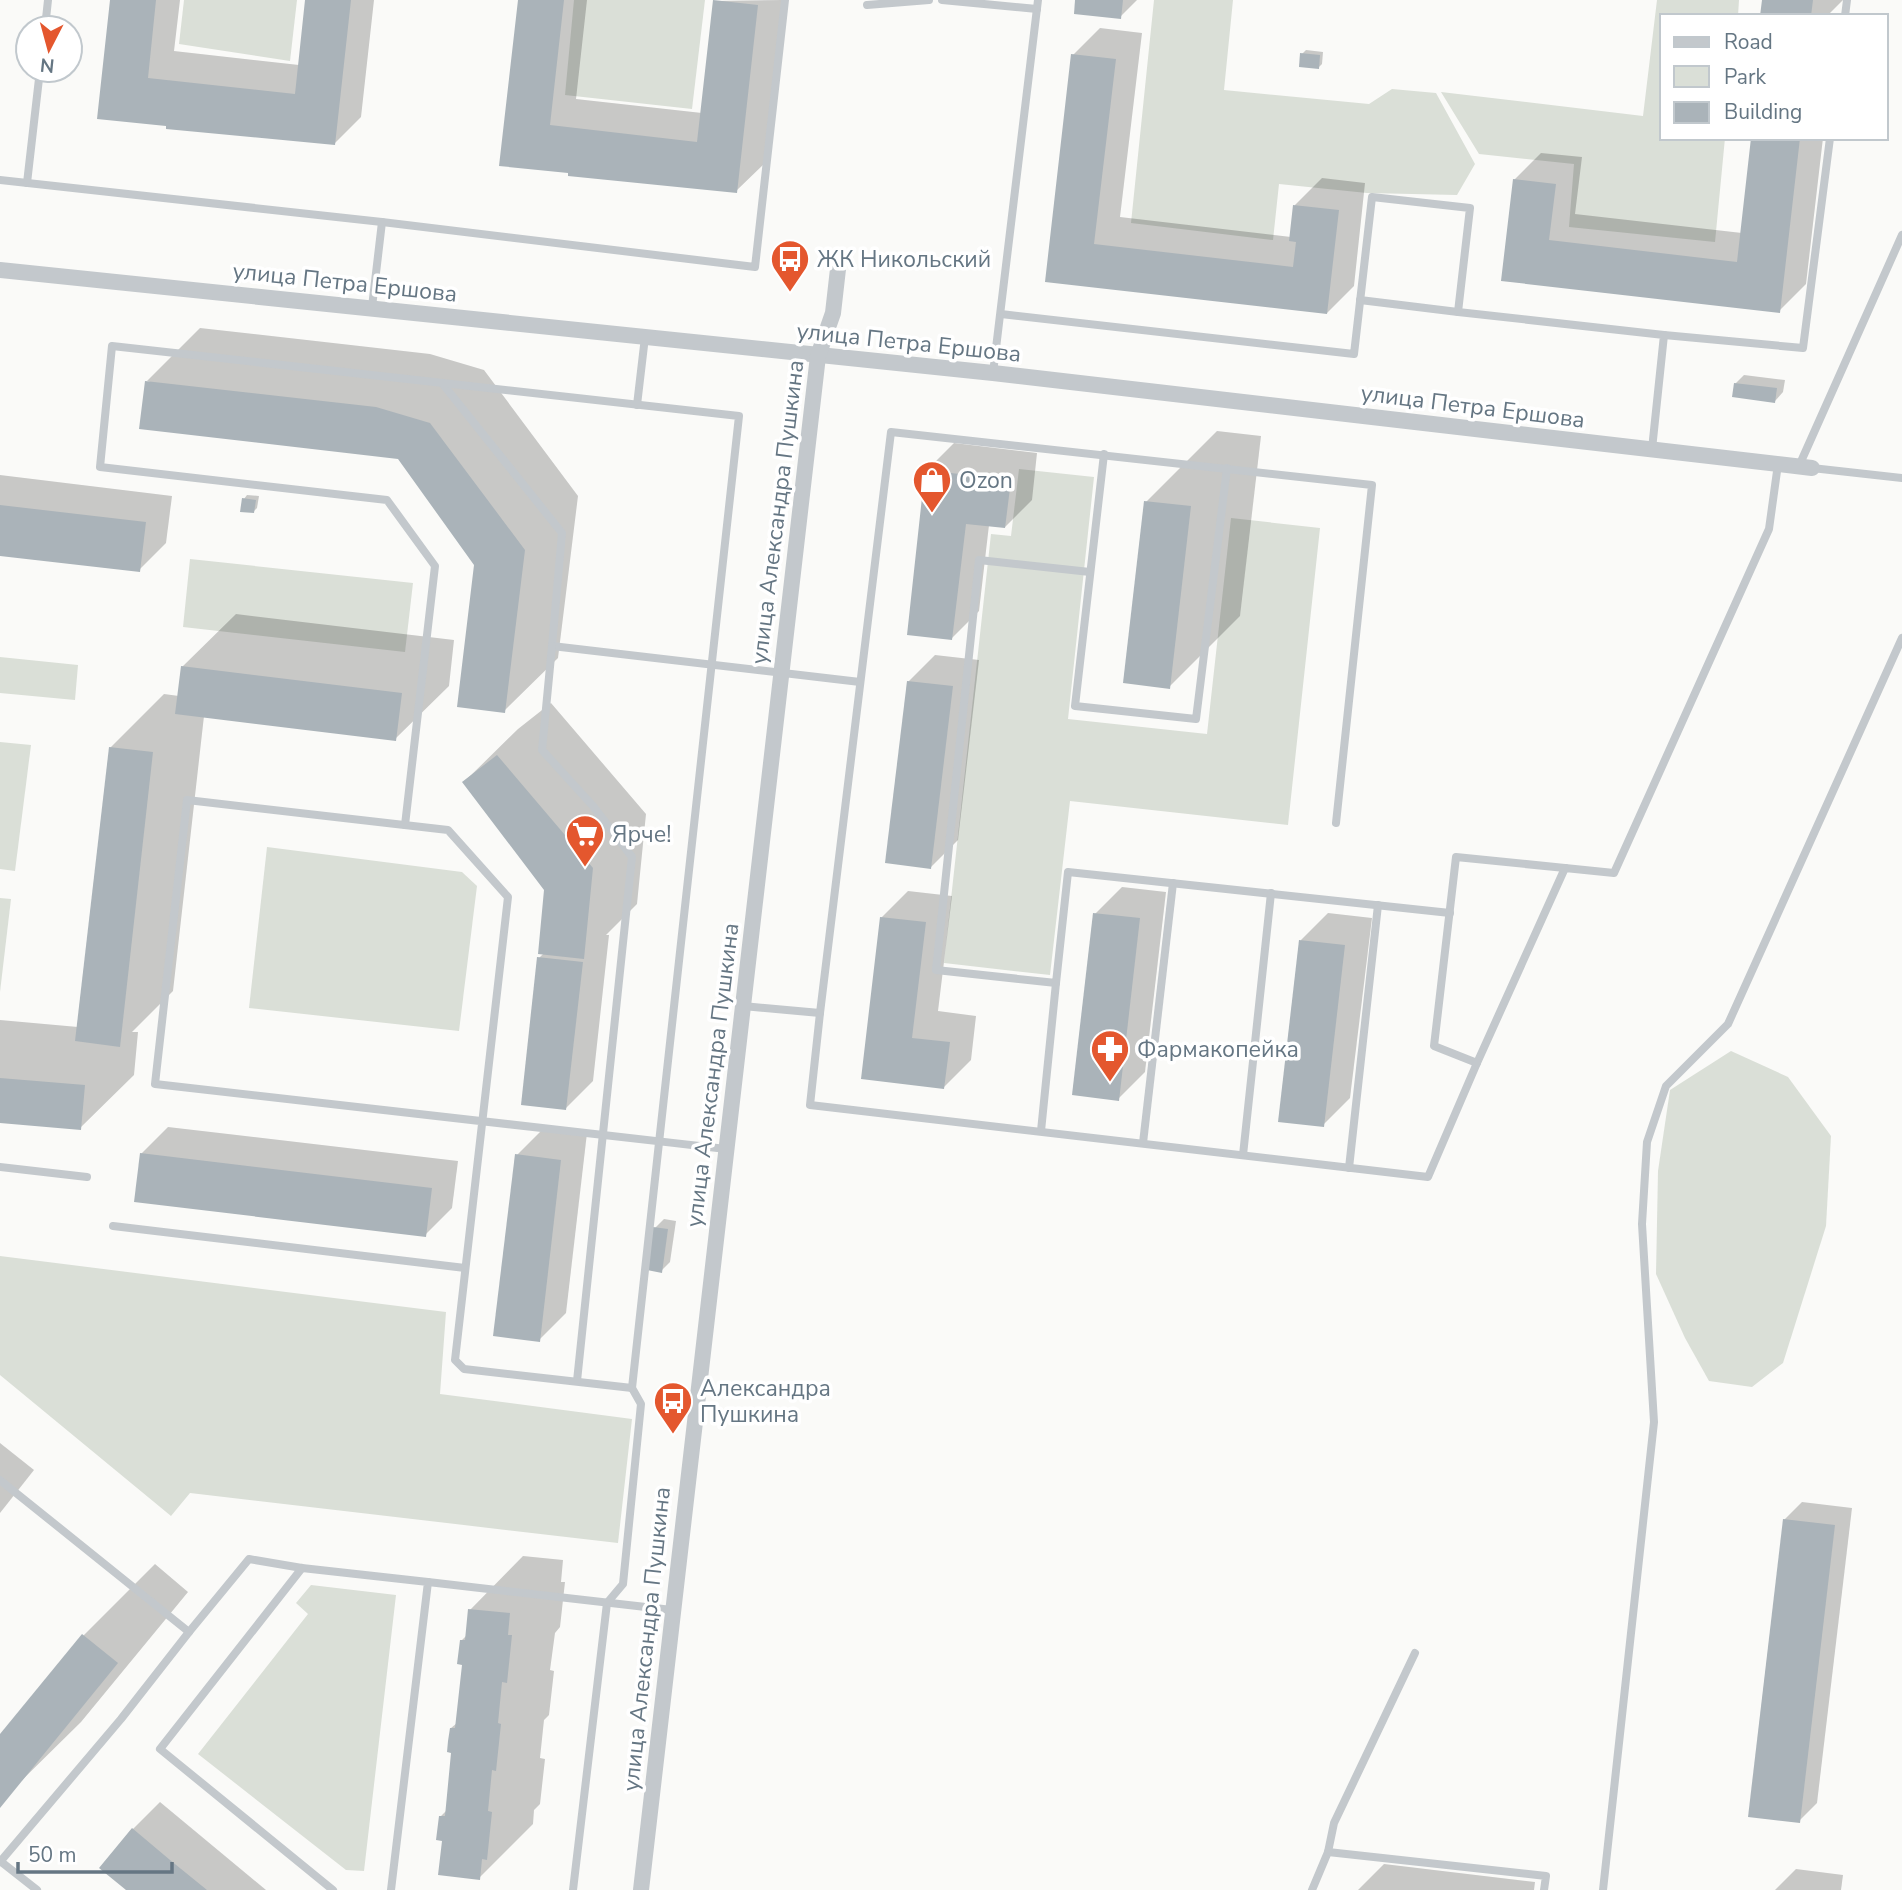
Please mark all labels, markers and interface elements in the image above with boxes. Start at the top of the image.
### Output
north arrow [14,14,84,84]
legend [1660,14,1888,140]
text: Road [1724,28,1773,56]
text: N [39,51,56,79]
text: Park [1724,63,1766,91]
text: Building [1724,98,1802,126]
bus stop icon: ЖК Никольский [769,238,811,293]
place label: ЖК Никольский [817,244,991,275]
street label: улица Петра Ершова [231,255,459,310]
street label: улица Петра Ершова [795,315,1023,370]
street label: улица Александра Пушкина [743,358,812,666]
street label: улица Петра Ершова [1359,377,1587,436]
shop icon: Ozon [911,459,953,514]
place label: Ozon [959,465,1013,496]
supermarket icon: Ярче! [564,813,606,868]
place label: Ярче! [612,819,671,850]
street label: улица Александра Пушкина [678,921,747,1229]
pharmacy icon: Фармакопейка [1089,1028,1131,1083]
place label: Фармакопейка [1137,1034,1299,1065]
place label: Александра Пушкина [700,1373,831,1430]
bus stop icon: Александра Пушкина [652,1380,694,1435]
street label: улица Александра Пушкина [615,1485,678,1793]
scale bar [18,1830,172,1874]
text: 50 m [28,1841,77,1869]

